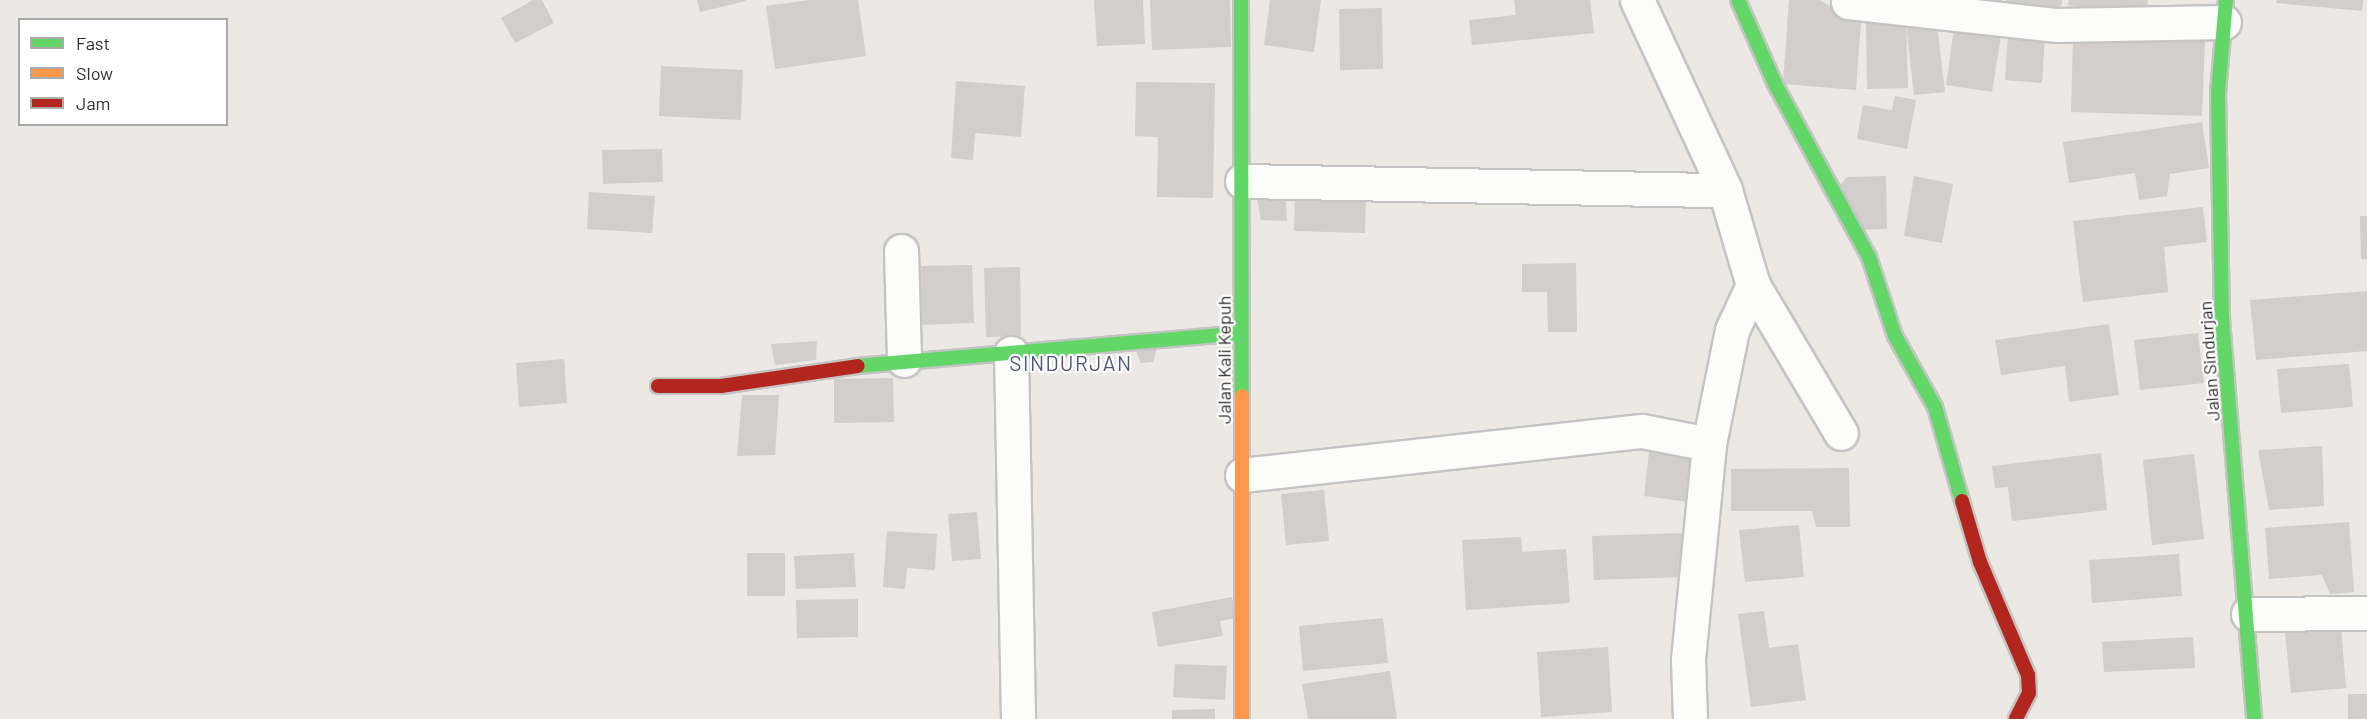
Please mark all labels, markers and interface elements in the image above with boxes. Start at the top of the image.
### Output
legend [18,18,228,126]
text: Fast [76,32,110,54]
text: Slow [76,62,113,84]
text: Jam [76,92,110,114]
street label: Jalan Kali Kepuh [1213,296,1235,424]
street label: Jalan Sindurjan [2194,300,2224,422]
district label: SINDURJAN [1009,350,1133,376]

